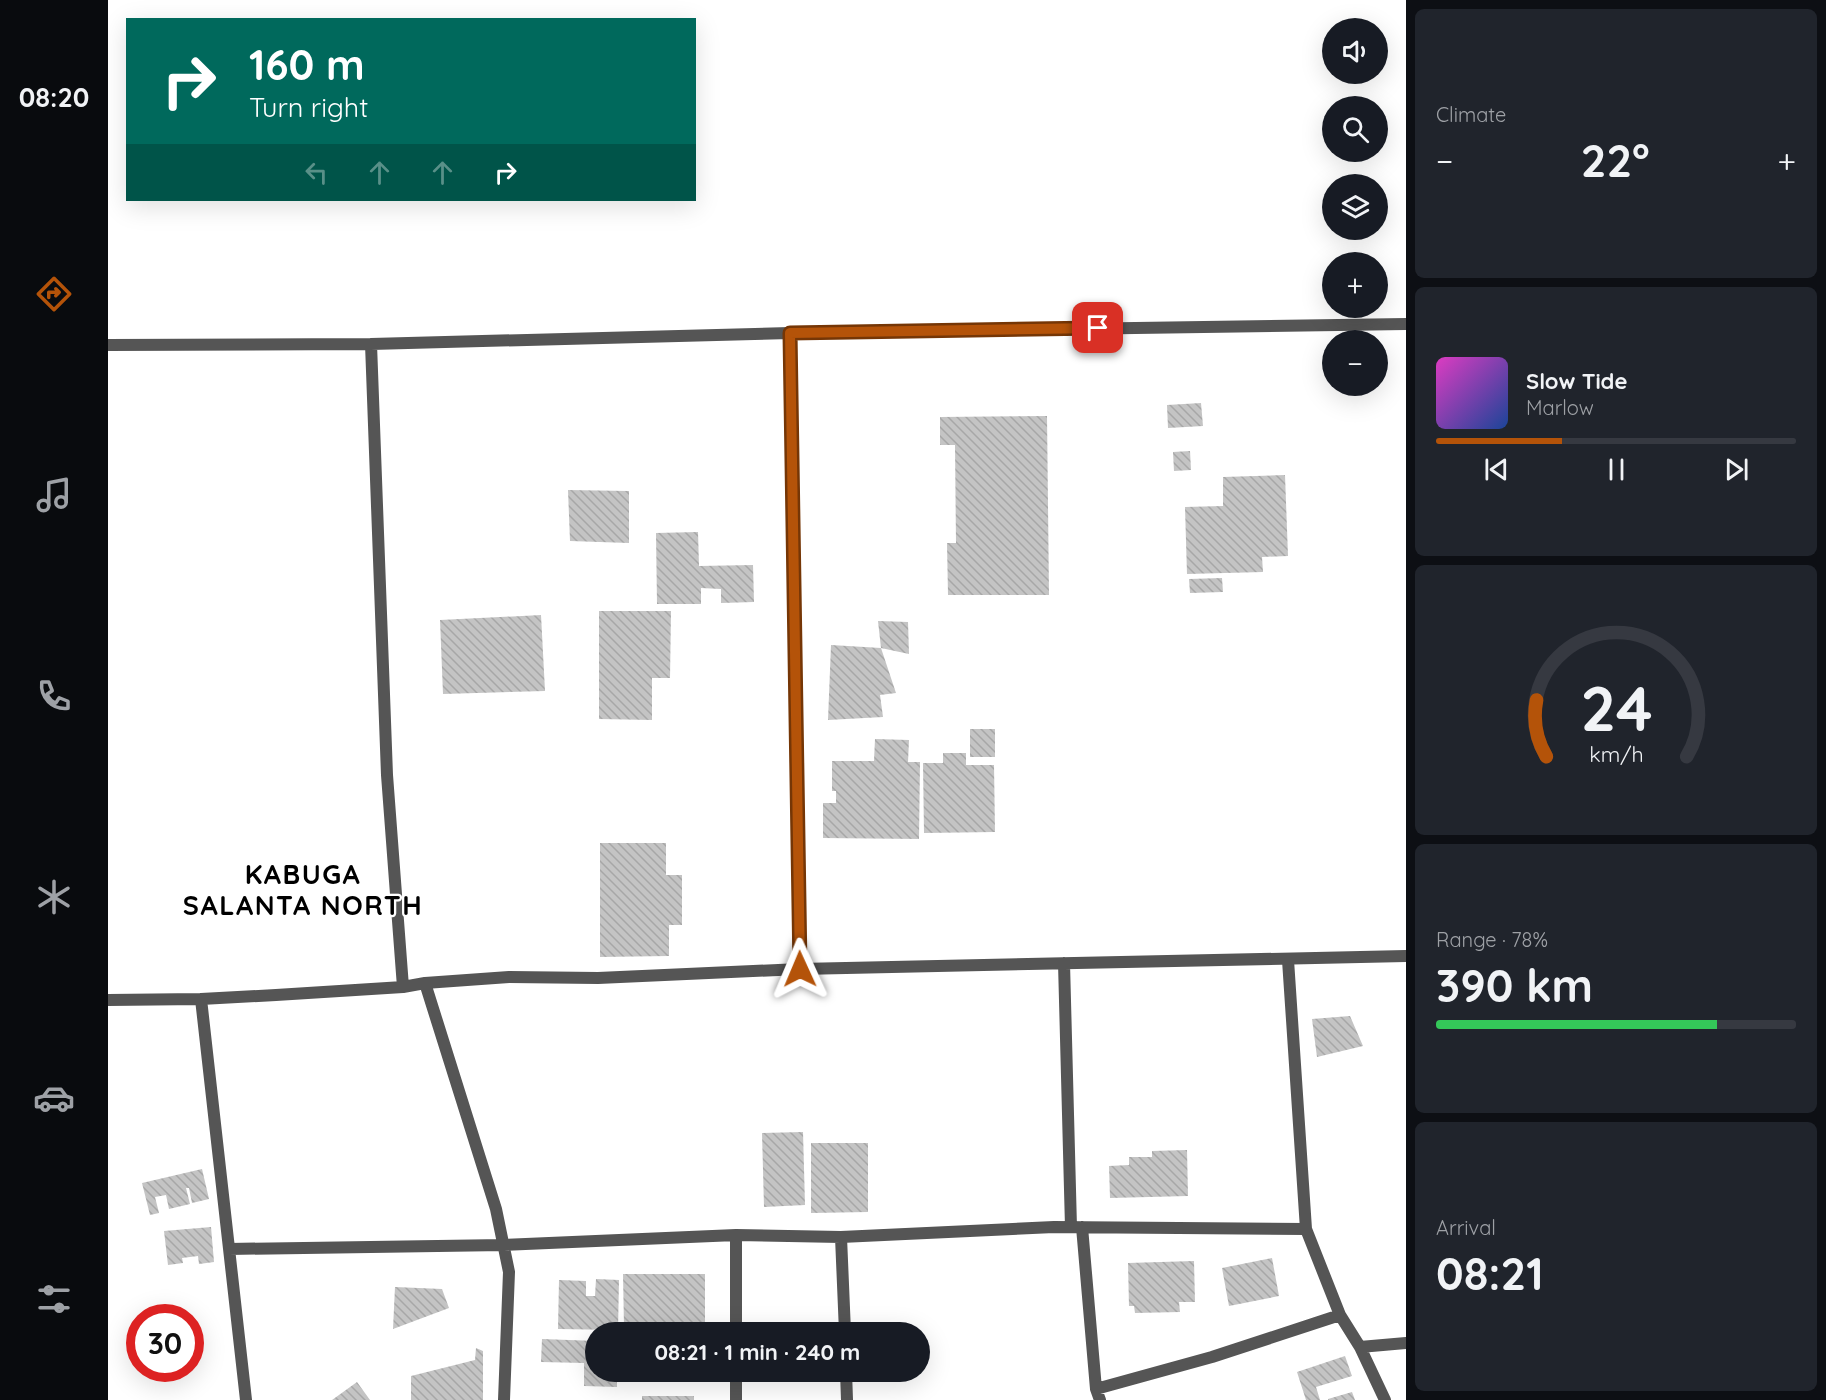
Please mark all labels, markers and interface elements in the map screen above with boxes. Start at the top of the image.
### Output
map controls [1322,18,1388,396]
button: sound [1322,18,1388,84]
text: 160 m [249,38,365,91]
icon: right [150,42,228,120]
text: 08:20 [19,80,89,114]
text: Turn right [249,90,368,124]
button: search [1322,96,1388,162]
text: Climate [1436,102,1506,127]
text: 22° [1581,132,1650,188]
text: − [1436,140,1453,181]
text: + [1777,140,1796,181]
icon: left [300,156,333,189]
icon: ahead [363,156,396,189]
icon: ahead [426,156,459,189]
icon: right [489,156,522,189]
button: layers [1322,174,1388,240]
button: + [1322,252,1388,318]
icon: directions [33,273,75,315]
pin [1072,302,1123,353]
icon: arrive [1081,311,1114,344]
button: − [1322,330,1388,396]
text: Slow Tide [1526,367,1627,395]
text: Marlow [1526,395,1594,420]
icon: previous [1480,453,1513,486]
icon: pause [1600,453,1633,486]
icon: next [1720,453,1753,486]
icon: music [33,474,75,516]
text: 24 [1580,669,1652,747]
icon: phone [33,675,75,717]
text: km/h [1589,741,1643,767]
district label: KABUGA SALANTA NORTH [183,857,423,922]
icon: climate [33,876,75,918]
text: Range · 78% [1436,927,1548,952]
position arrow [768,937,832,1001]
text: 390 km [1436,957,1593,1013]
icon: car [33,1077,75,1119]
text: Arrival [1436,1215,1496,1240]
text: 08:21 [1436,1245,1544,1301]
icon: filters [33,1278,75,1320]
speed limit sign: 30 [126,1304,204,1382]
text: 08:21 · 1 min · 240 m [655,1338,860,1366]

